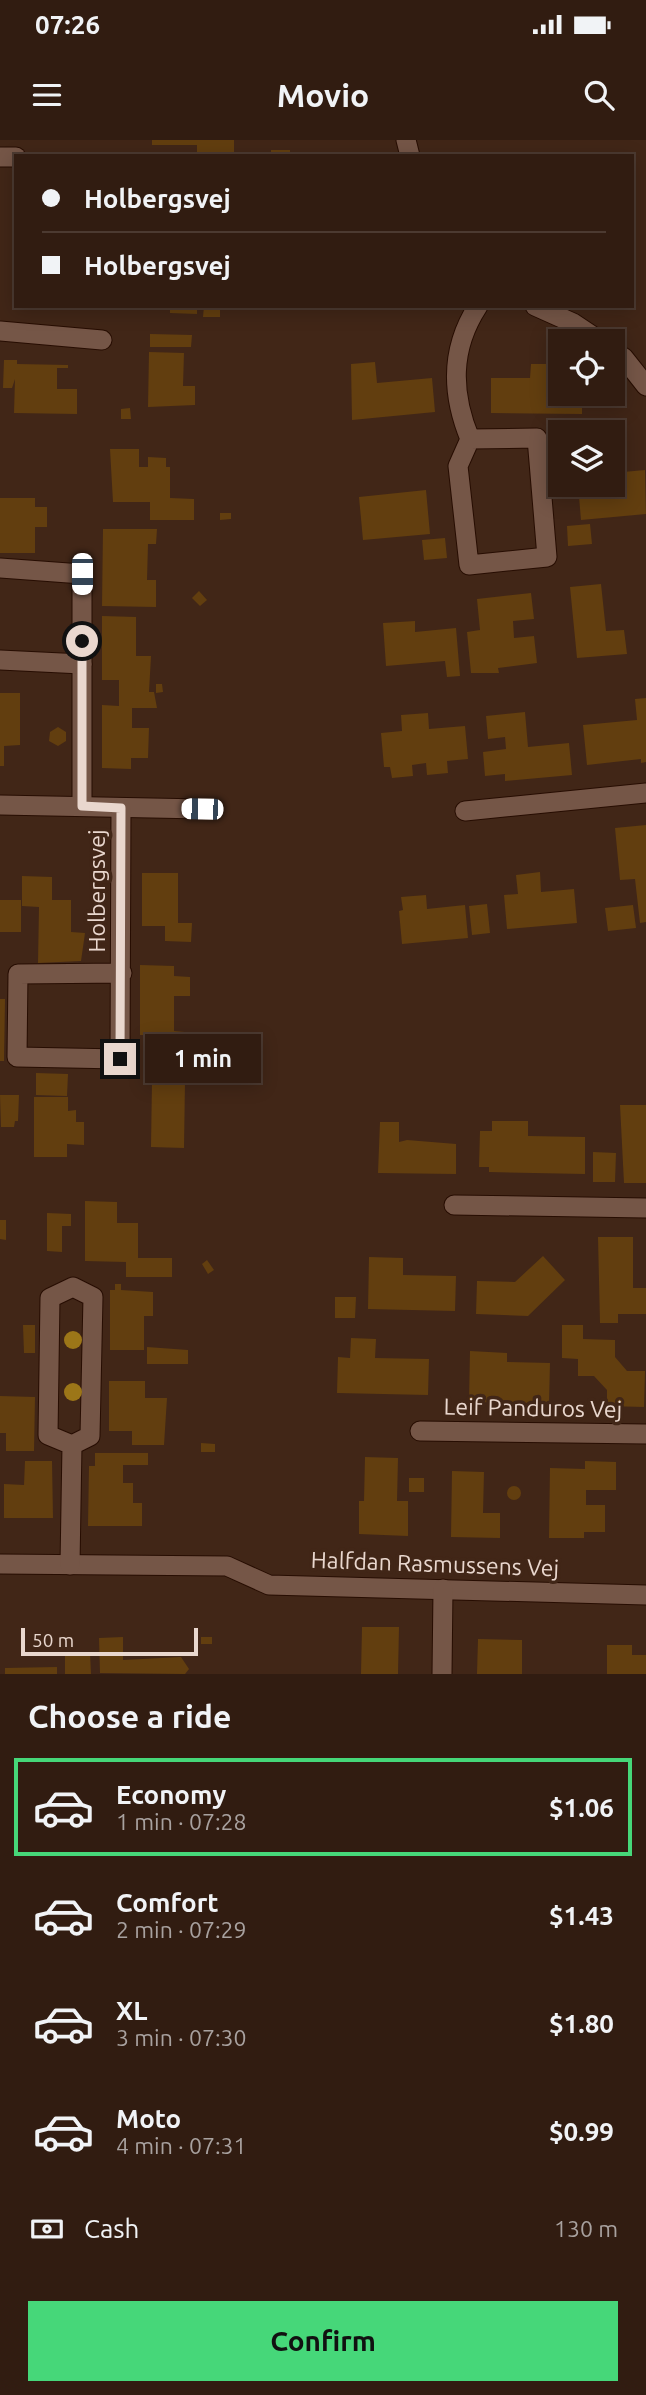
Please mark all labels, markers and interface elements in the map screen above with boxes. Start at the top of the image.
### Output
text: 07:26 [35,10,100,39]
icon: menu [28,76,66,114]
icon: search [580,76,618,114]
text: Movio [277,77,369,113]
text: Holbergsvej [84,184,231,213]
text: Holbergsvej [84,251,231,280]
map controls [548,329,625,497]
button: locate [548,329,625,406]
button: layers [548,420,625,497]
car [72,553,93,595]
route start [66,625,98,657]
car [181,798,224,820]
street label: Holbergsvej [84,829,109,953]
callout: 1 min [144,1034,260,1084]
route end [104,1043,136,1075]
text: 1 min [174,1046,232,1071]
street label: Leif Panduros Vej [444,1393,623,1422]
street label: Halfdan Rasmussens Vej [310,1547,560,1580]
scale bar [21,1625,198,1657]
text: 50 m [32,1629,74,1651]
text: Choose a ride [28,1698,231,1734]
icon: car [32,1776,95,1839]
text: Economy [116,1780,226,1809]
text: $1.06 [549,1793,614,1822]
text: 1 min · 07:28 [116,1809,247,1834]
icon: car [32,1884,95,1947]
text: Comfort [116,1888,219,1917]
text: $1.43 [549,1901,614,1930]
text: 2 min · 07:29 [116,1917,247,1942]
icon: car [32,1992,95,2055]
text: XL [116,1996,147,2025]
text: $1.80 [549,2009,614,2038]
text: 3 min · 07:30 [116,2025,247,2050]
icon: car [32,2100,95,2163]
text: Moto [116,2104,181,2133]
text: $0.99 [549,2117,614,2146]
text: 4 min · 07:31 [116,2133,247,2158]
icon: cash [28,2210,66,2248]
text: Cash [84,2214,139,2243]
text: 130 m [554,2216,618,2241]
button: Confirm [28,2301,618,2381]

